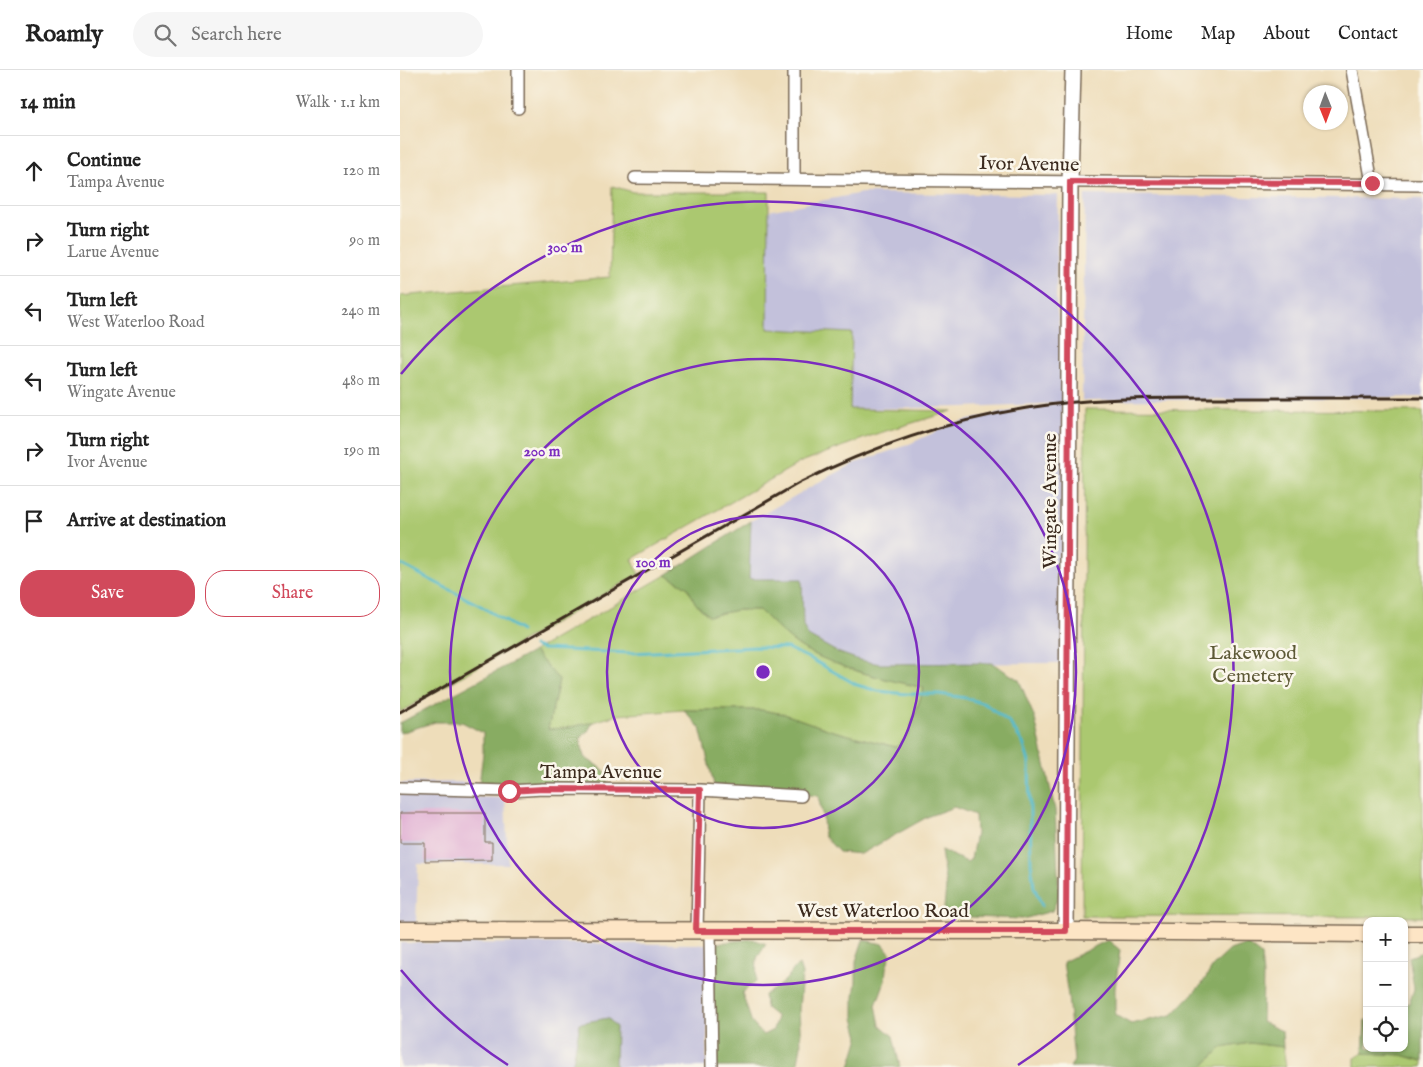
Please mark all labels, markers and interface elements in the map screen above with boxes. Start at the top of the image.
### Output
search box [133,12,483,57]
text: Roamly [25,19,103,50]
icon: search [151,21,179,49]
text: Search here [191,23,282,47]
text: Home [1126,23,1173,46]
text: Map [1201,23,1235,46]
text: About [1263,23,1310,46]
text: Contact [1338,23,1398,46]
north arrow [1303,85,1348,130]
text: 14 min [20,89,76,116]
text: Walk · 1.1 km [296,93,380,113]
text: Continue [67,149,141,173]
street label: Ivor Avenue [979,151,1079,178]
icon: ahead [20,157,48,185]
text: 120 m [343,161,380,181]
route end [1361,172,1384,195]
text: Tampa Avenue [67,173,165,193]
text: Turn right [67,219,149,243]
icon: right [20,227,48,255]
text: 90 m [349,231,380,251]
text: 300 m [547,238,583,257]
text: Larue Avenue [67,243,159,263]
text: Turn left [67,289,138,313]
icon: left [20,297,48,325]
text: 240 m [341,301,380,321]
text: West Waterloo Road [67,313,204,333]
text: Turn left [67,359,138,383]
icon: left [20,367,48,395]
text: 480 m [342,371,380,391]
text: Wingate Avenue [67,383,176,403]
text: Turn right [67,429,149,453]
street label: Wingate Avenue [1038,433,1063,569]
icon: right [20,437,48,465]
text: 190 m [343,441,380,461]
text: 200 m [524,442,561,461]
text: Ivor Avenue [67,453,147,473]
icon: arrive [20,507,48,535]
text: Arrive at destination [67,509,226,533]
text: 100 m [635,553,671,572]
button: Save [20,570,195,617]
button: Share [205,570,380,617]
park label: Lakewood Cemetery [1209,641,1297,689]
centre of rings [754,663,772,681]
street label: Tampa Avenue [540,760,662,785]
route start [498,780,521,803]
street label: West Waterloo Road [797,899,969,924]
map controls [1363,917,1408,1052]
button: + [1363,917,1408,962]
button: − [1363,962,1408,1007]
button: locate [1363,1007,1408,1052]

